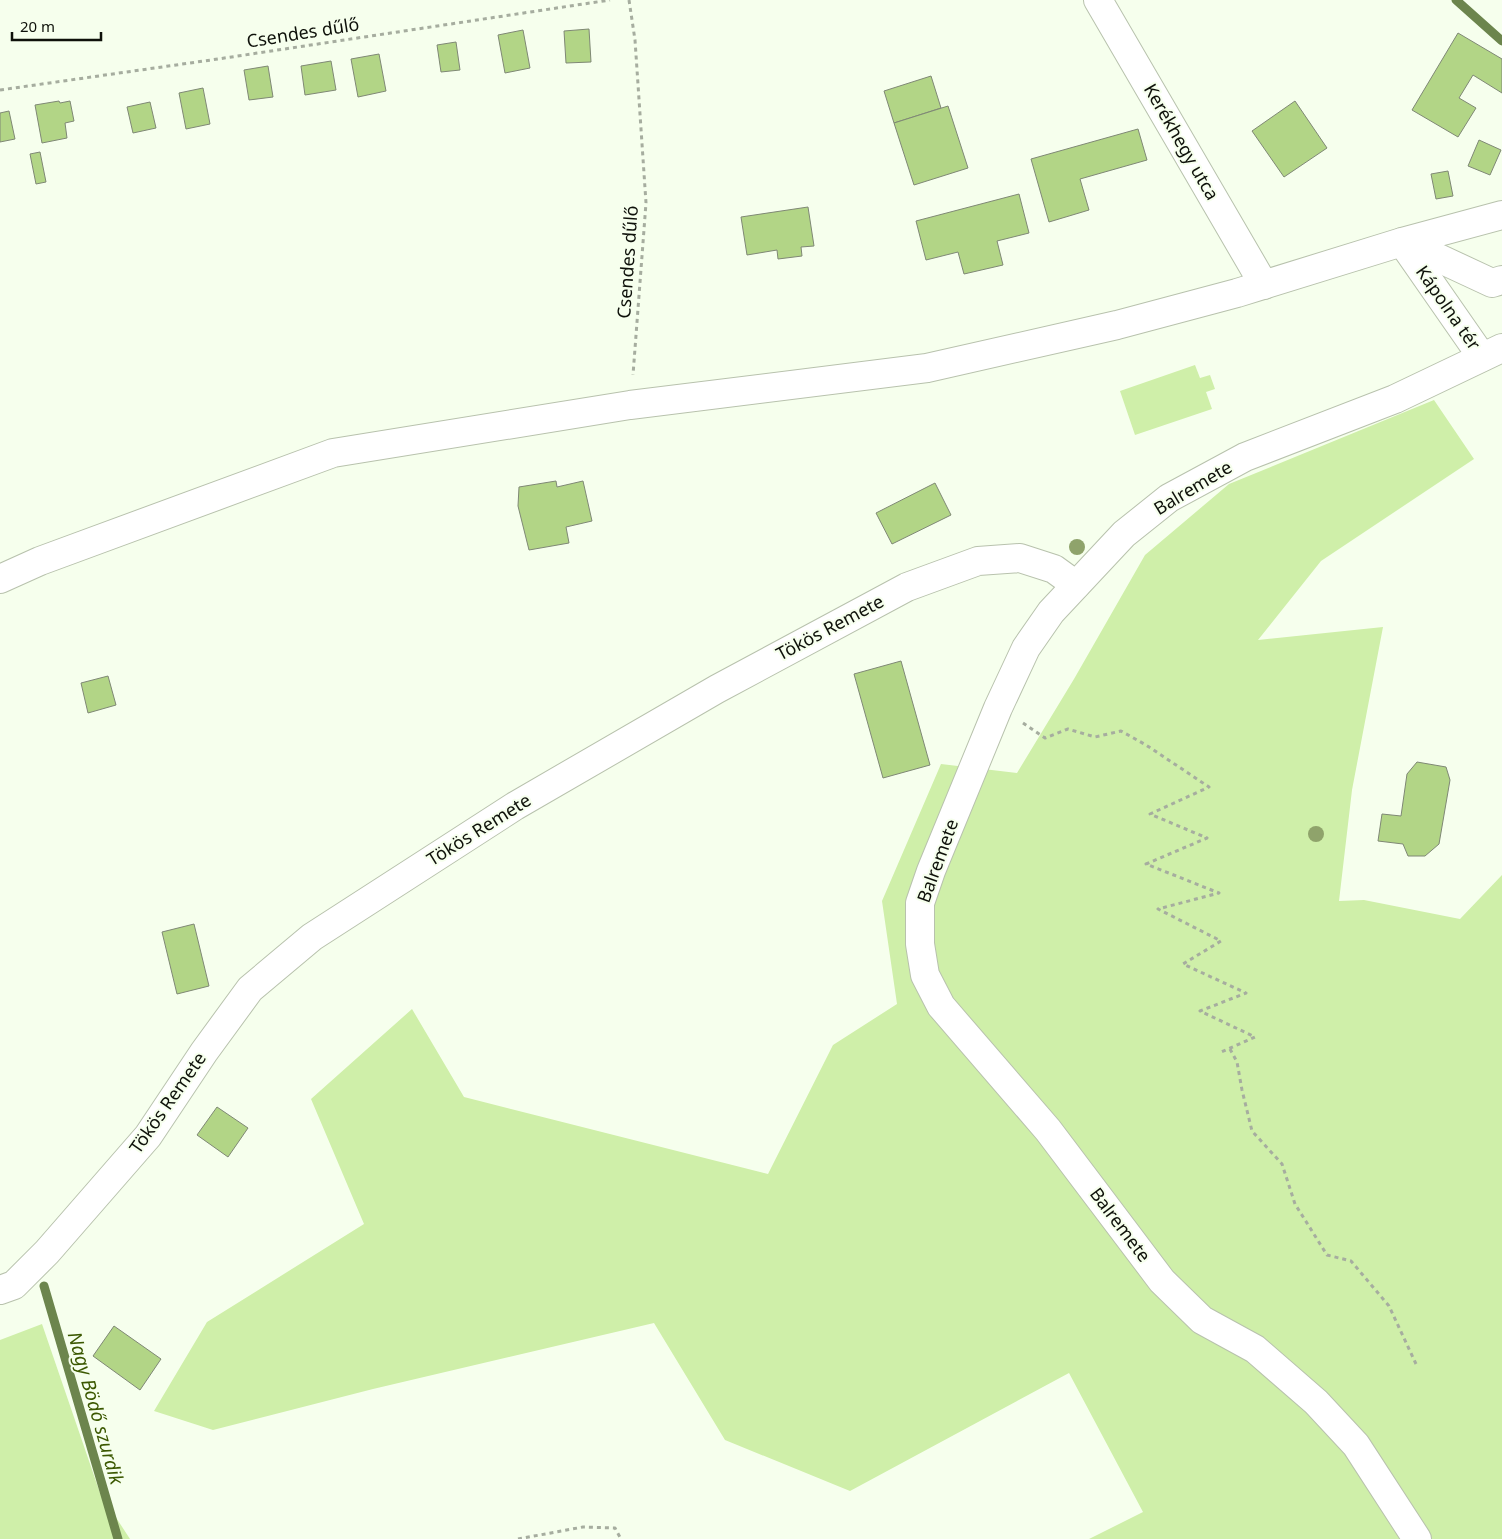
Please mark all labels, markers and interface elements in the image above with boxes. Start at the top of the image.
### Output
scale bar [12,10,101,42]
street label: Csendes dűlő [245,11,361,53]
text: 20 m [20,16,55,36]
street label: Kerékhegy utca [1139,79,1225,204]
street label: Csendes dűlő [611,204,643,319]
street label: Kápolna tér [1411,260,1487,355]
street label: Balremete [1149,454,1236,520]
street label: Tökös Remete [772,589,887,666]
street label: Tökös Remete [422,788,535,871]
street label: Balremete [911,816,963,906]
street label: Tökös Remete [123,1047,211,1158]
street label: Balremete [1085,1182,1157,1266]
water label: Nagy Bödő szurdik [62,1329,130,1488]

